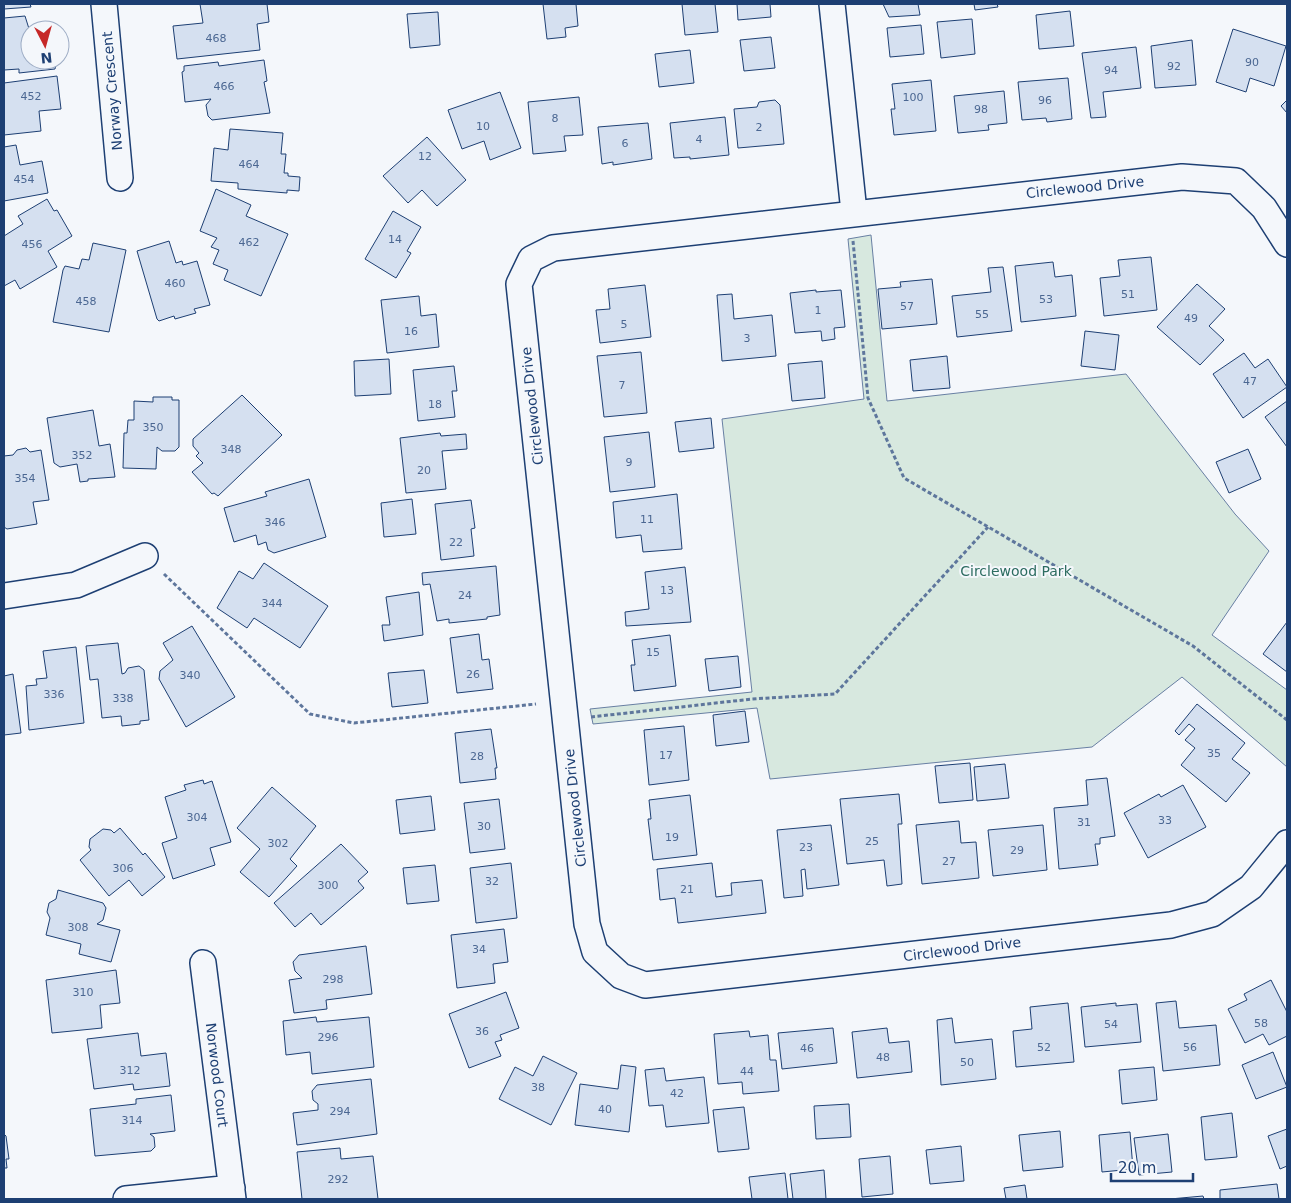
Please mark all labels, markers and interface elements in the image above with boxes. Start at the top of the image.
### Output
north arrow [20,20,70,70]
street label: Norway Crescent [99,30,125,151]
house number: 468 [206,32,227,45]
text: N [40,49,53,66]
house number: 90 [1245,56,1259,69]
house number: 92 [1167,60,1181,73]
house number: 94 [1104,64,1118,77]
house number: 466 [214,80,235,93]
house number: 452 [21,90,42,103]
house number: 100 [903,91,924,104]
house number: 96 [1038,94,1052,107]
house number: 98 [974,103,988,116]
house number: 8 [552,112,559,125]
house number: 10 [476,120,490,133]
house number: 2 [756,121,763,134]
house number: 4 [696,133,703,146]
house number: 6 [622,137,629,150]
house number: 12 [418,150,432,163]
house number: 464 [239,158,260,171]
house number: 454 [14,173,35,186]
street label: Circlewood Drive [1025,173,1145,201]
house number: 14 [388,233,402,246]
house number: 462 [239,236,260,249]
house number: 456 [22,238,43,251]
house number: 460 [165,277,186,290]
house number: 51 [1121,288,1135,301]
house number: 53 [1039,293,1053,306]
house number: 458 [76,295,97,308]
house number: 57 [900,300,914,313]
house number: 1 [815,304,822,317]
house number: 55 [975,308,989,321]
house number: 49 [1184,312,1198,325]
house number: 5 [621,318,628,331]
house number: 16 [404,325,418,338]
house number: 3 [744,332,751,345]
street label: Circlewood Drive [518,346,546,466]
house number: 47 [1243,375,1257,388]
house number: 7 [619,379,626,392]
house number: 18 [428,398,442,411]
house number: 350 [143,421,164,434]
house number: 348 [221,443,242,456]
house number: 352 [72,449,93,462]
house number: 9 [626,456,633,469]
house number: 20 [417,464,431,477]
house number: 354 [15,472,36,485]
house number: 11 [640,513,654,526]
house number: 346 [265,516,286,529]
house number: 22 [449,536,463,549]
park label: Circlewood Park [960,563,1073,579]
house number: 13 [660,584,674,597]
house number: 24 [458,589,472,602]
house number: 344 [262,597,283,610]
house number: 15 [646,646,660,659]
house number: 26 [466,668,480,681]
house number: 340 [180,669,201,682]
house number: 336 [44,688,65,701]
house number: 338 [113,692,134,705]
house number: 35 [1207,747,1221,760]
street label: Circlewood Drive [561,748,589,868]
house number: 17 [659,749,673,762]
house number: 28 [470,750,484,763]
house number: 304 [187,811,208,824]
house number: 33 [1158,814,1172,827]
house number: 31 [1077,816,1091,829]
house number: 30 [477,820,491,833]
house number: 19 [665,831,679,844]
house number: 25 [865,835,879,848]
house number: 302 [268,837,289,850]
house number: 23 [799,841,813,854]
house number: 29 [1010,844,1024,857]
house number: 27 [942,855,956,868]
house number: 306 [113,862,134,875]
house number: 32 [485,875,499,888]
house number: 300 [318,879,339,892]
house number: 21 [680,883,694,896]
house number: 308 [68,921,89,934]
street label: Circlewood Drive [902,934,1022,964]
house number: 34 [472,943,486,956]
house number: 298 [323,973,344,986]
house number: 310 [73,986,94,999]
house number: 58 [1254,1017,1268,1030]
house number: 54 [1104,1018,1118,1031]
street label: Norwood Court [203,1022,231,1129]
house number: 36 [475,1025,489,1038]
house number: 296 [318,1031,339,1044]
house number: 52 [1037,1041,1051,1054]
house number: 56 [1183,1041,1197,1054]
house number: 46 [800,1042,814,1055]
house number: 48 [876,1051,890,1064]
house number: 50 [960,1056,974,1069]
house number: 312 [120,1064,141,1077]
house number: 44 [740,1065,754,1078]
house number: 38 [531,1081,545,1094]
house number: 42 [670,1087,684,1100]
house number: 40 [598,1103,612,1116]
house number: 294 [330,1105,351,1118]
house number: 314 [122,1114,143,1127]
scale bar [1111,1150,1194,1182]
text: 20 m [1118,1159,1156,1177]
house number: 292 [328,1173,349,1186]

